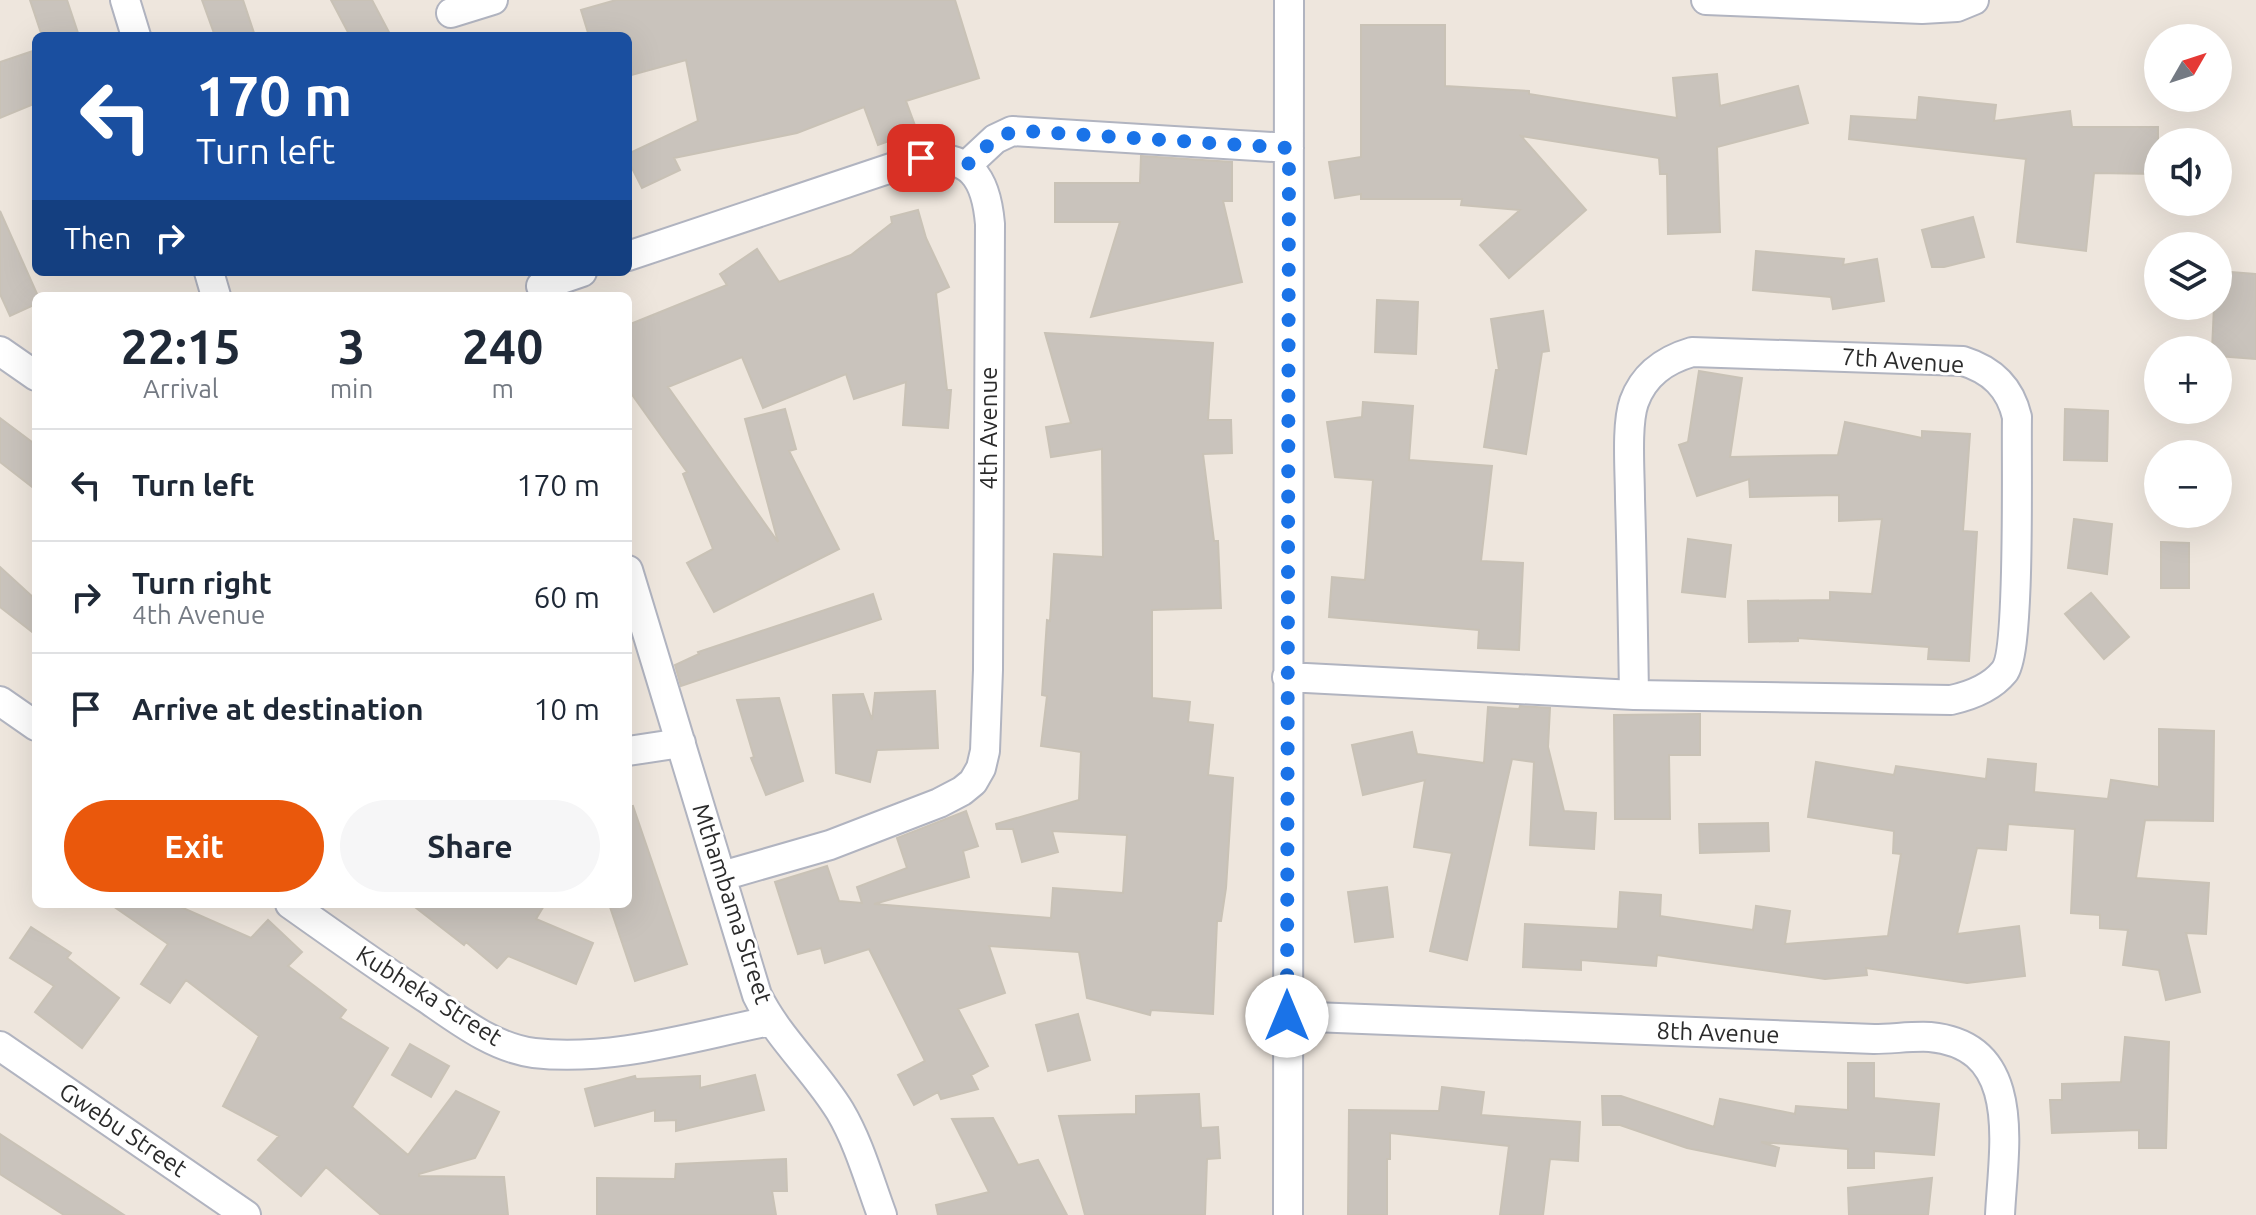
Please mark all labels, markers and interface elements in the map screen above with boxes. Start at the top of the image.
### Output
north arrow [2144,24,2232,112]
map controls [2144,24,2232,528]
icon: left [64,64,168,168]
text: 170 m [196,64,352,127]
pin [887,124,955,192]
button: sound [2144,128,2232,216]
text: Turn left [196,130,335,171]
icon: arrive [899,136,943,180]
icon: right [148,216,192,260]
text: Then [64,221,132,255]
button: layers [2144,232,2232,320]
text: 22:15 [121,319,241,373]
text: 3 [338,319,365,373]
text: 240 [462,319,543,373]
button: + [2144,336,2232,424]
street label: 7th Avenue [1841,343,1965,378]
street label: 4th Avenue [975,366,1002,490]
text: Arrival [143,374,219,403]
text: min [330,374,373,403]
text: m [491,374,514,403]
button: − [2144,440,2232,528]
icon: left [64,463,108,507]
text: Turn left [132,468,254,502]
text: 170 m [516,468,600,502]
text: Turn right [132,566,272,600]
icon: right [64,575,108,619]
text: 60 m [533,580,600,614]
text: 4th Avenue [132,600,265,629]
icon: arrive [64,687,108,731]
text: Arrive at destination [132,692,424,726]
text: 10 m [533,692,600,726]
button: Exit [64,800,324,892]
button: Share [340,800,600,892]
street label: Mthambama Street [687,800,778,1008]
street label: Kubheka Street [352,940,507,1051]
position arrow [1245,974,1329,1058]
street label: 8th Avenue [1656,1017,1780,1048]
street label: Gwebu Street [54,1077,193,1182]

